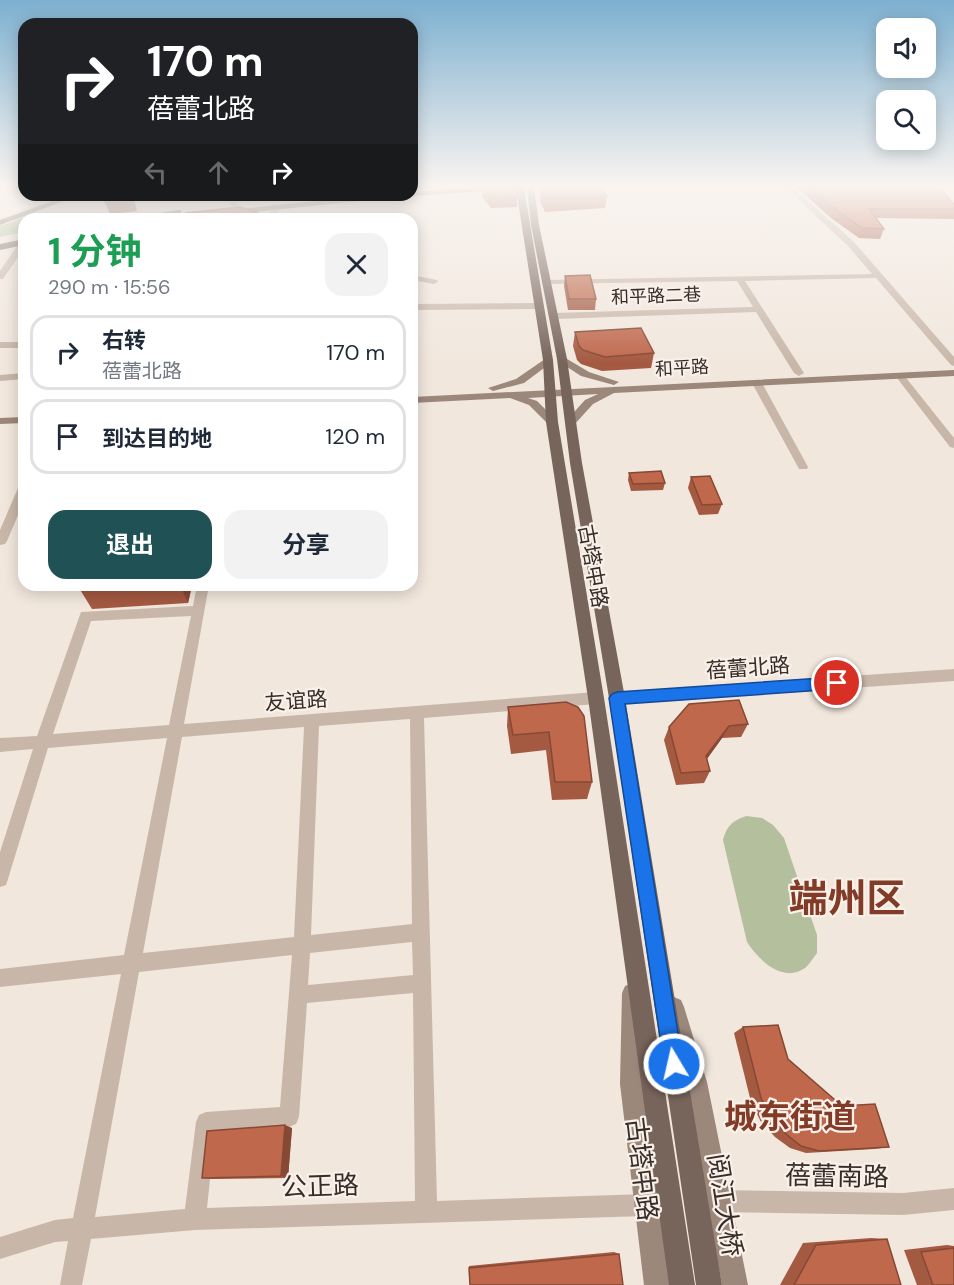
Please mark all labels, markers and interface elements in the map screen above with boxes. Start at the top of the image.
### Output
map controls [876,18,936,150]
button: sound [876,18,936,78]
text: 170 m [147,34,264,89]
icon: right [48,42,126,120]
button: search [876,90,936,150]
text: 蓓蕾北路 [147,91,255,126]
icon: left [139,156,172,189]
icon: ahead [202,156,235,189]
icon: right [265,156,298,189]
text: 1 分钟 [48,228,142,275]
button: close [325,233,388,296]
text: 290 m · 15:56 [48,274,171,300]
street label: 和平路二巷 [611,282,701,310]
text: 右转 [102,326,146,355]
icon: right [51,336,84,369]
text: 170 m [326,338,385,367]
street label: 和平路 [654,355,710,381]
text: 蓓蕾北路 [102,358,182,384]
icon: arrive [51,420,84,453]
text: 120 m [325,422,385,451]
text: 到达目的地 [102,424,212,453]
button: 退出 [48,510,212,579]
button: 分享 [224,510,388,579]
street label: 古塔中路 [572,522,614,610]
street label: 蓓蕾北路 [705,651,791,685]
pin [811,657,862,708]
icon: arrive [820,666,853,699]
street label: 友谊路 [264,685,328,717]
district label: 端州区 [788,873,906,924]
position arrow [642,1032,706,1096]
district label: 城东街道 [724,1095,856,1138]
street label: 古塔中路 [619,1115,665,1223]
street label: 阅江大桥 [700,1151,750,1259]
street label: 蓓蕾南路 [785,1158,889,1194]
street label: 公正路 [280,1168,360,1204]

